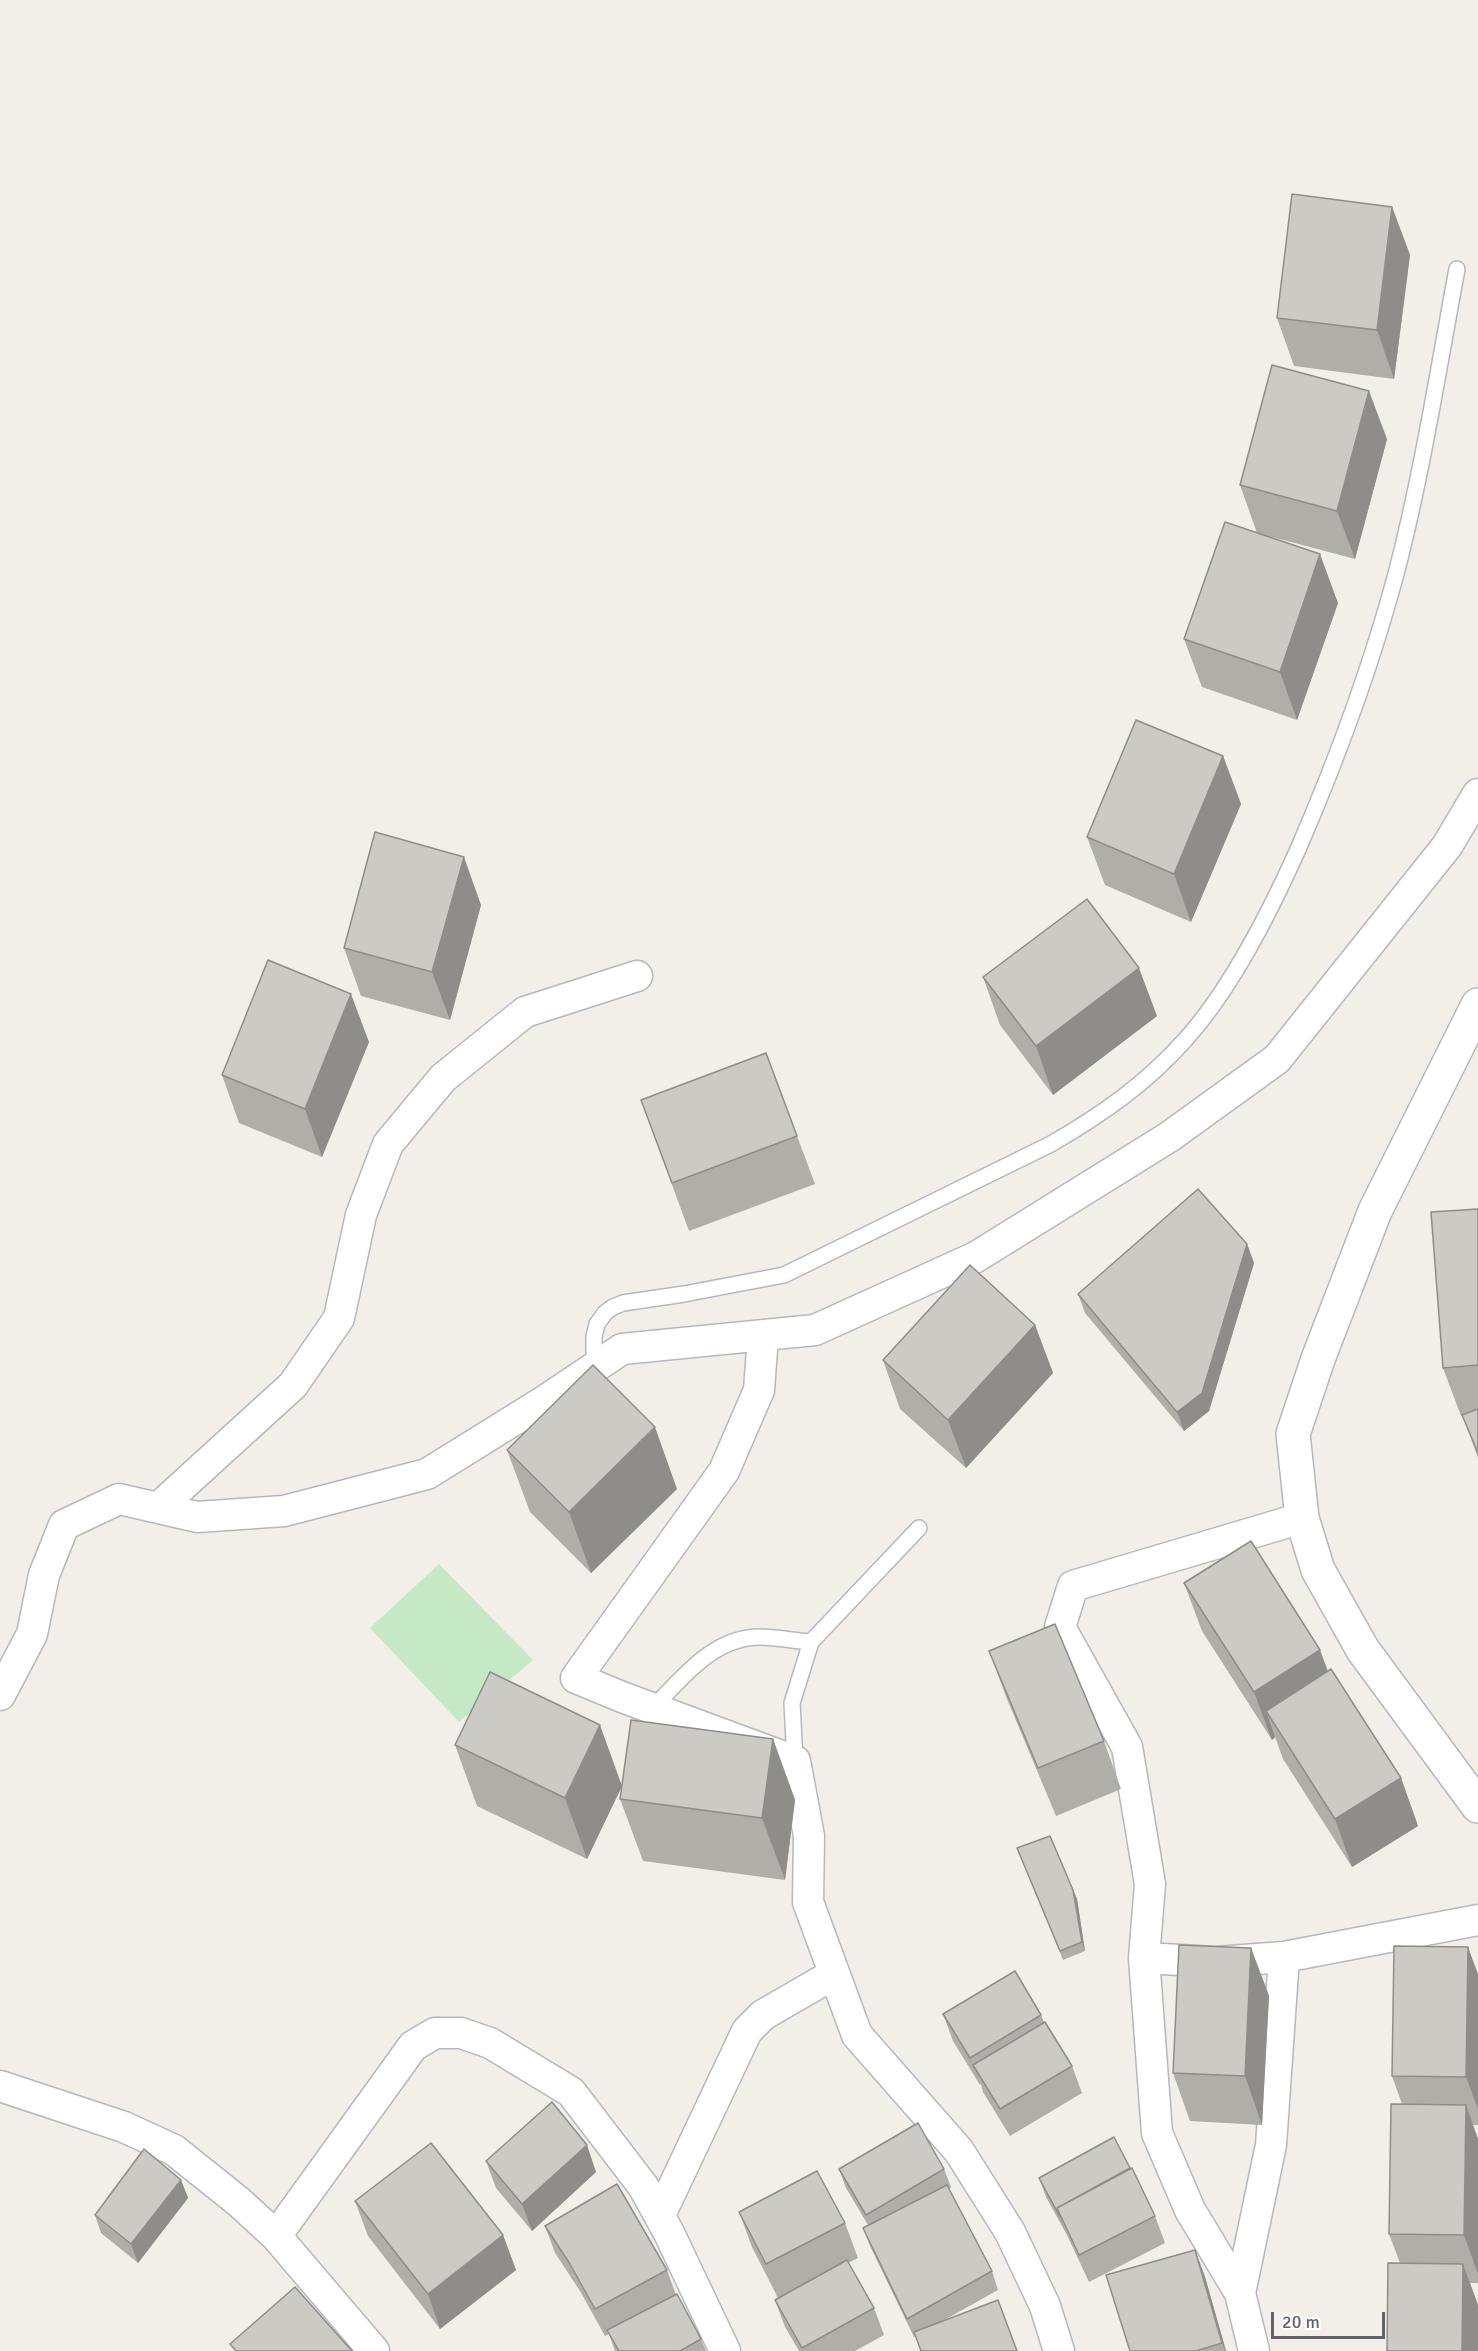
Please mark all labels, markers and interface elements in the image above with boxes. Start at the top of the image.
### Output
scale bar [1274,2300,1388,2338]
text: 20 m [1282,2311,1320,2333]

